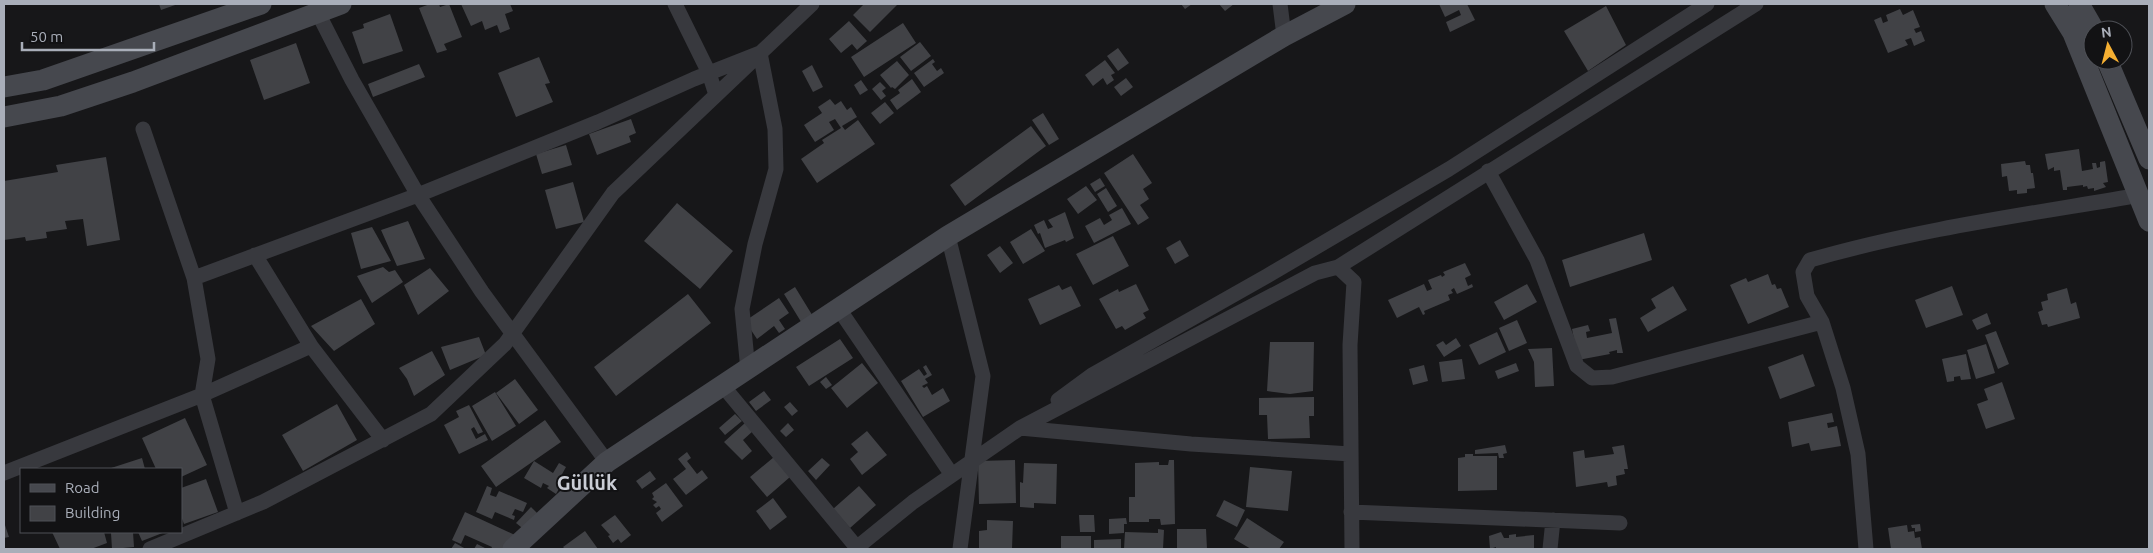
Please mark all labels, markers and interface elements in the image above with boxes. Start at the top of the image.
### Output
scale bar [22,20,155,52]
north arrow [2083,20,2133,70]
text: N [2100,24,2113,41]
text: 50 m [30,28,63,45]
legend [20,468,182,533]
district label: Güllük [557,471,617,494]
text: Road [65,479,100,496]
text: Building [65,504,120,521]

